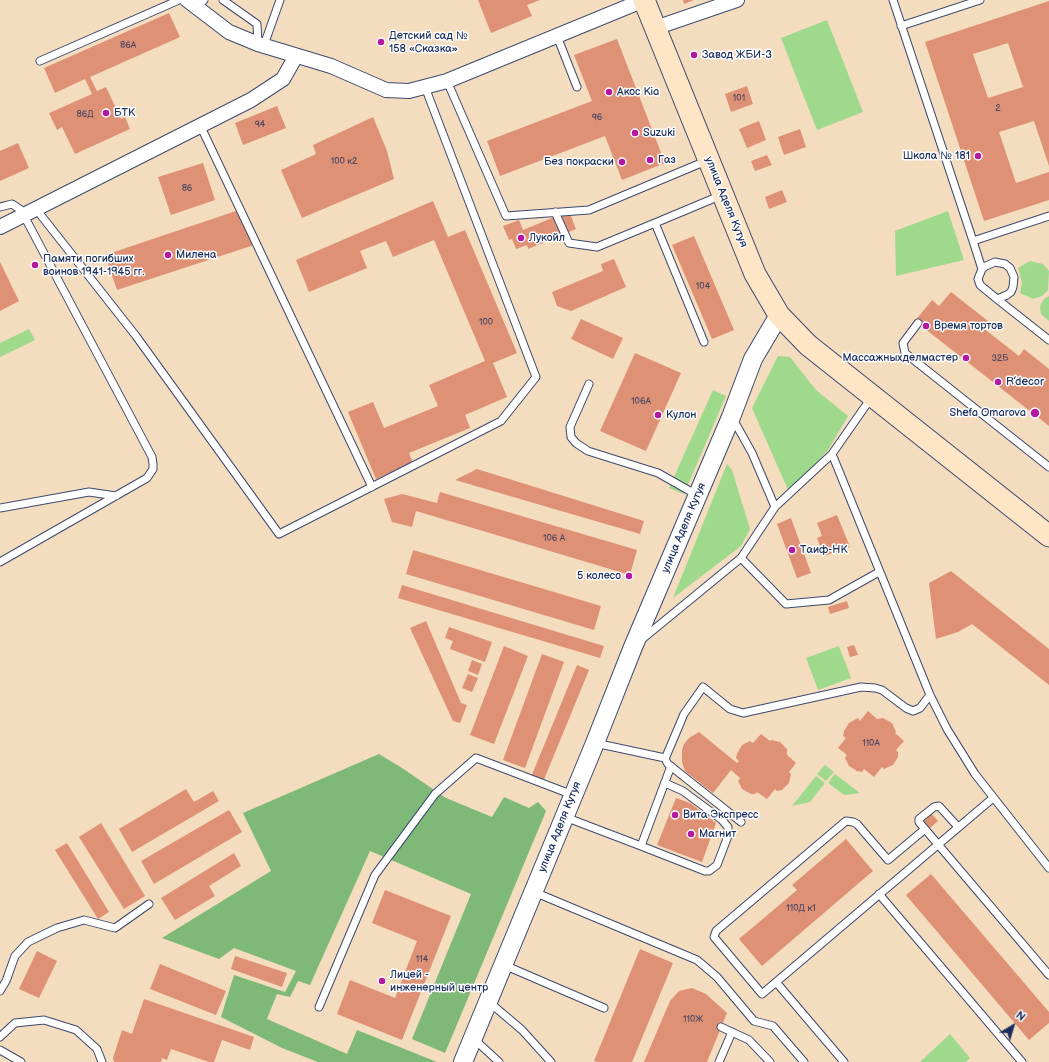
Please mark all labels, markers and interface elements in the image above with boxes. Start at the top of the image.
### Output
place label: Детский сад № 158 «Сказка» [389,29,468,55]
marker: Детский сад № 158 «Сказка» [376,37,386,47]
house number: 86А [120,41,136,51]
place label: Завод ЖБИ-3 [702,48,772,62]
marker: Завод ЖБИ-3 [689,50,699,60]
place label: Акос Kia [617,85,659,99]
marker: Акос Kia [604,87,614,97]
house number: 101 [733,94,745,104]
house number: 2 [995,104,1001,114]
place label: БТК [114,106,135,120]
marker: БТК [101,108,111,118]
house number: 86Д [76,110,94,120]
house number: 96 [592,113,602,123]
house number: 94 [255,120,265,130]
place label: Suzuki [643,126,675,140]
marker: Suzuki [630,128,640,138]
place label: Школа № 181 [903,149,970,163]
marker: Школа № 181 [973,151,983,161]
place label: Газ [658,153,676,167]
place label: Без покраски [544,155,614,169]
marker: Газ [645,155,655,165]
street label: улица Аделя Кутуя [702,155,750,249]
house number: 100 к2 [331,157,357,167]
marker: Без покраски [617,157,627,167]
house number: 86 [182,184,192,194]
place label: Лукойл [529,231,565,245]
marker: Лукойл [516,233,526,243]
place label: Милена [176,248,216,262]
marker: Милена [163,250,173,260]
place label: Памяти погибших воинов 1941-1945 гг. [43,252,144,278]
marker: Памяти погибших воинов 1941-1945 гг. [30,260,40,270]
house number: 104 [696,282,710,292]
house number: 100 [479,318,493,328]
place label: Время тортов [934,319,1003,333]
marker: Время тортов [921,321,931,331]
place label: Массажныхделмастер [843,351,958,365]
marker: Массажныхделмастер [961,353,971,363]
house number: 32Б [991,354,1009,364]
place label: R’decor [1006,375,1044,389]
marker: R’decor [993,377,1003,387]
house number: 106А [631,397,651,407]
place label: Shefa Omarova [950,406,1026,420]
marker: Shefa Omarova [1029,407,1041,419]
place label: Кулон [666,408,696,422]
marker: Кулон [653,410,663,420]
street label: улица Аделя Кутуя [659,481,709,575]
house number: 106 А [543,534,565,544]
place label: Таиф-НК [800,543,848,557]
marker: Таиф-НК [787,545,797,555]
place label: 5 колесо [577,569,621,583]
marker: 5 колесо [624,571,634,581]
house number: 110А [862,739,880,749]
street label: улица Аделя Кутуя [536,780,584,874]
place label: Вита Экспресс [683,808,759,822]
marker: Вита Экспресс [670,810,680,820]
place label: Магнит [699,827,736,841]
marker: Магнит [686,829,696,839]
house number: 110Д к1 [786,904,816,914]
house number: 114 [416,955,428,965]
place label: Лицей - инженерный центр [390,968,488,994]
marker: Лицей - инженерный центр [377,976,387,986]
north arrow [993,1006,1033,1046]
text: N [1013,1008,1028,1024]
house number: 110Ж [683,1015,703,1025]

